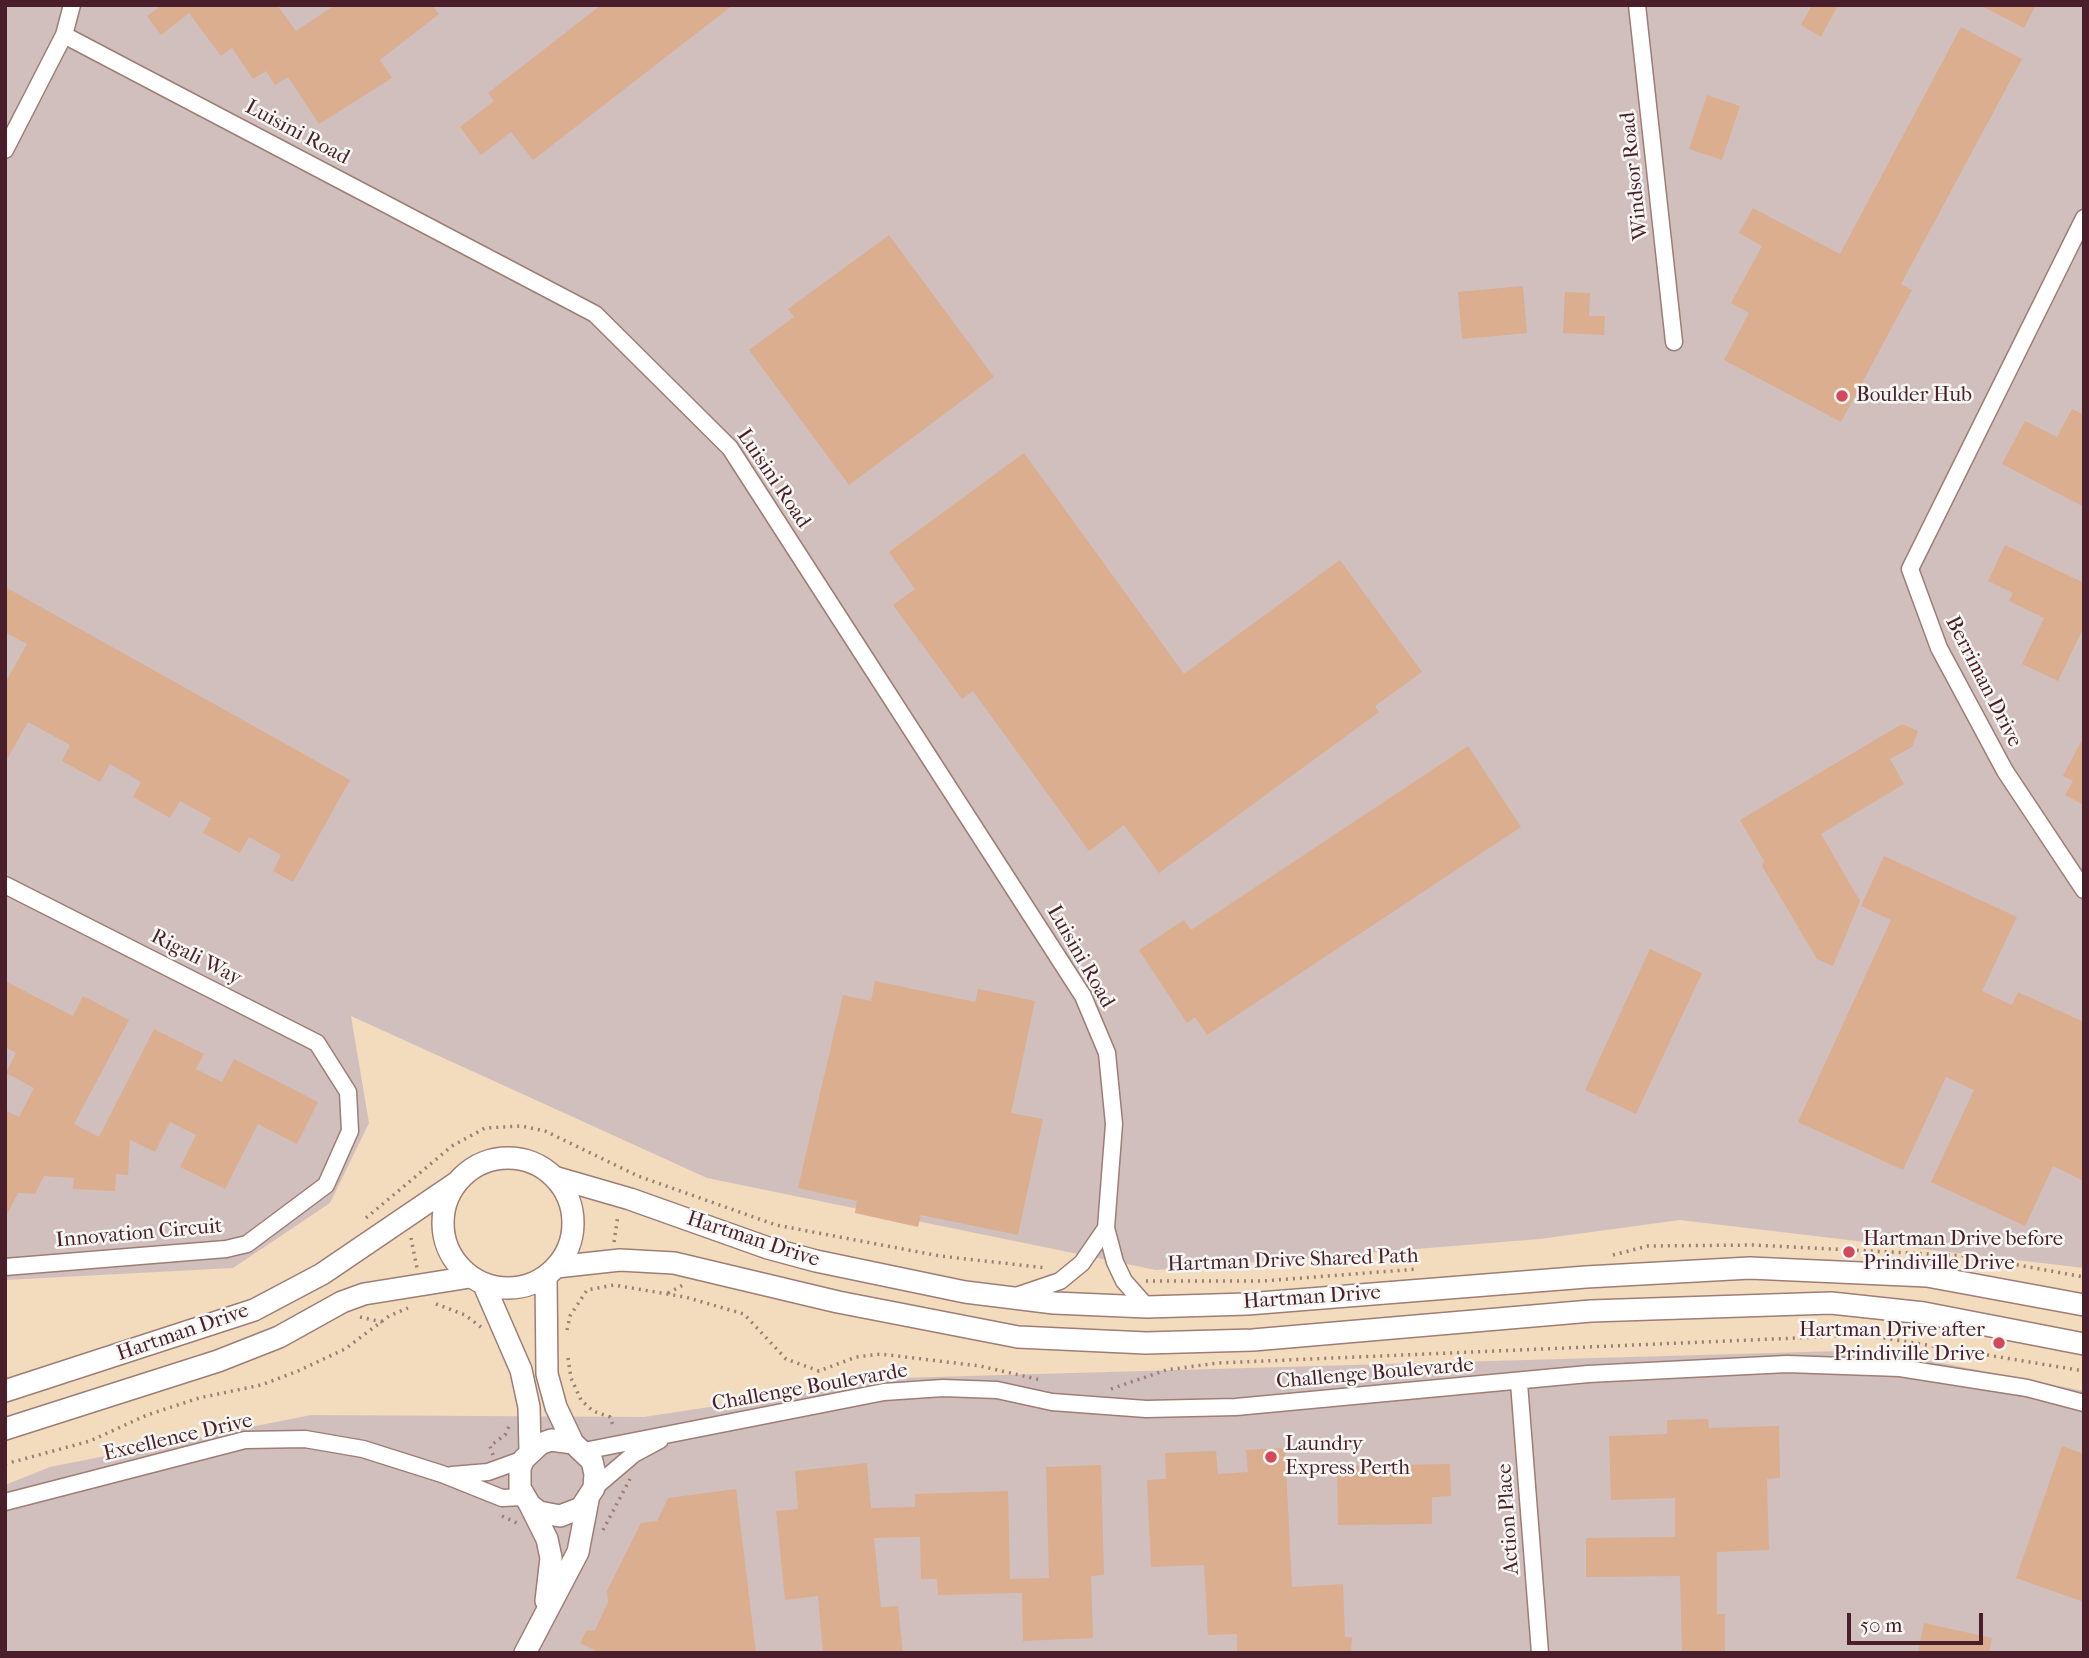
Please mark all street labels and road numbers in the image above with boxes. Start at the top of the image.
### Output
street label: Luisini Road [241,95,353,171]
street label: Windsor Road [1616,111,1654,241]
street label: Luisini Road [731,425,815,533]
street label: Berriman Drive [1939,612,2027,752]
street label: Luisini Road [1041,901,1119,1013]
street label: Rigali Way [146,924,246,992]
street label: Hartman Drive [683,1207,823,1273]
street label: Innovation Circuit [55,1214,223,1254]
street label: Hartman Drive Shared Path [1167,1244,1419,1278]
street label: Hartman Drive [1242,1281,1382,1315]
street label: Hartman Drive [114,1299,252,1367]
street label: Challenge Boulevarde [1275,1353,1475,1395]
street label: Challenge Boulevarde [710,1358,910,1418]
street label: Excellence Drive [101,1409,255,1467]
street label: Action Place [1493,1463,1525,1575]

